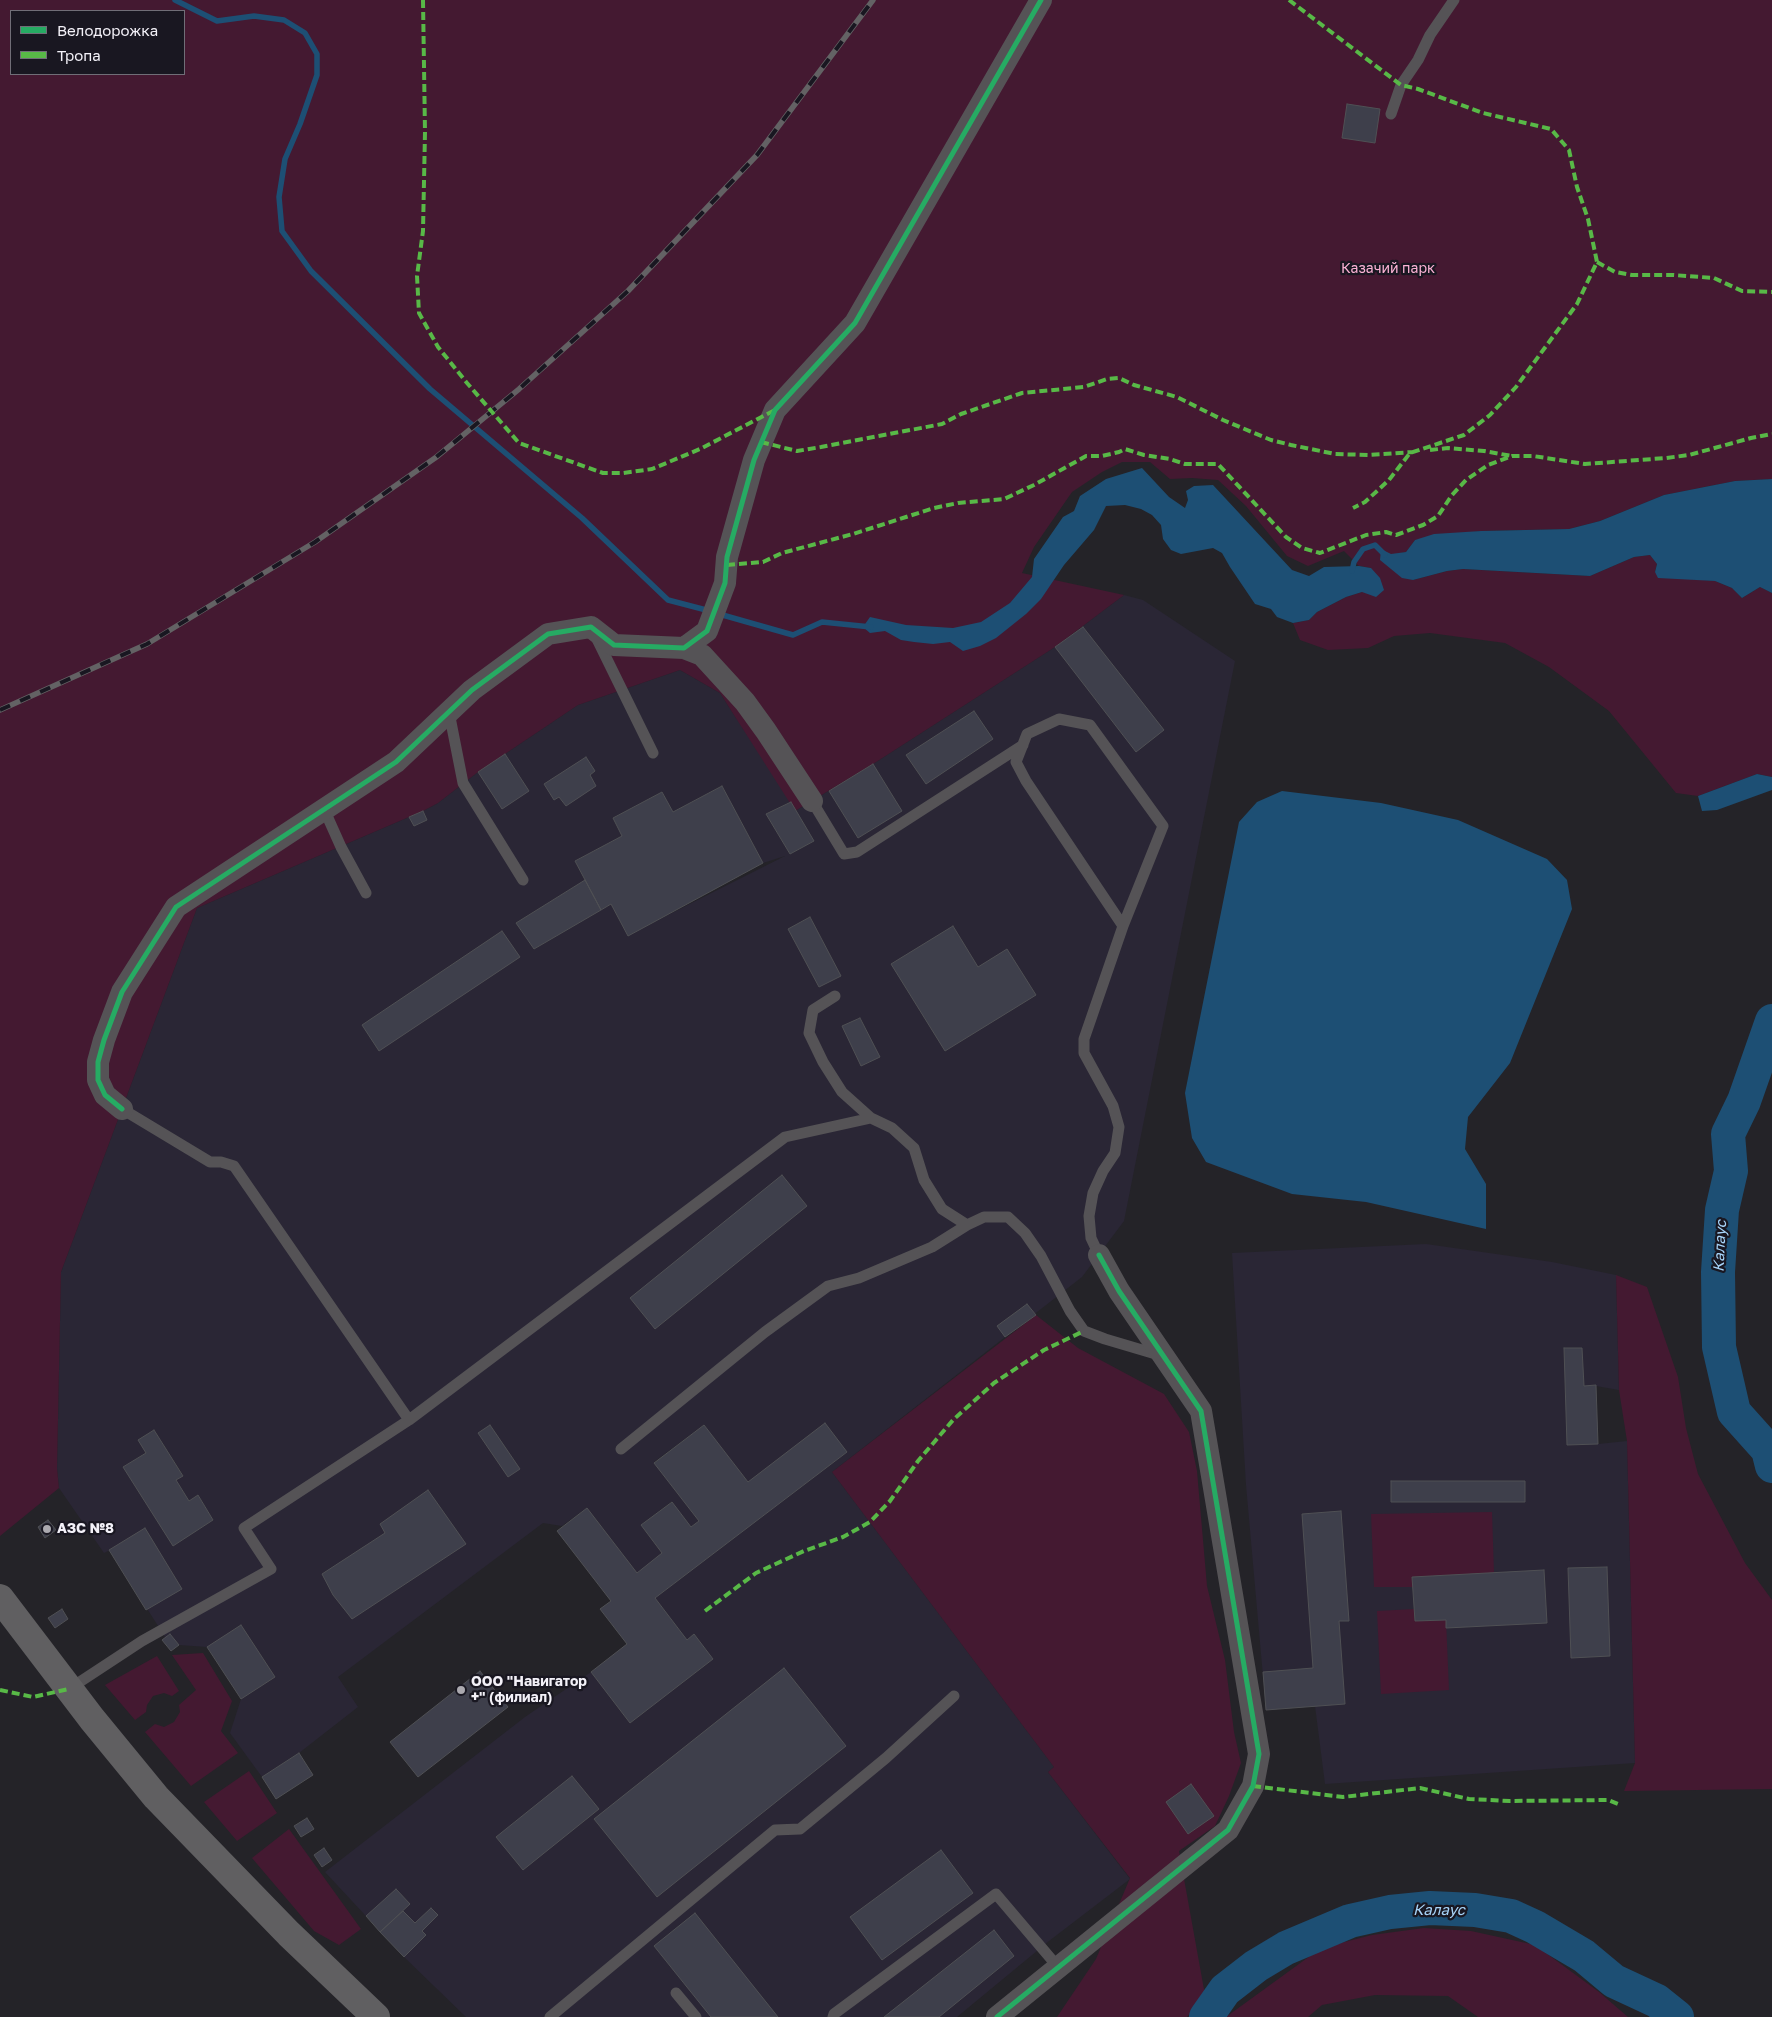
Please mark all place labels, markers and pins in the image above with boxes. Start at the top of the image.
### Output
place label: АЗС №8 [57,1521,114,1537]
marker: АЗС №8 [41,1523,53,1535]
place label: ООО "Навигатор +" (филиал) [471,1674,587,1706]
marker: ООО "Навигатор +" (филиал) [455,1684,467,1696]

